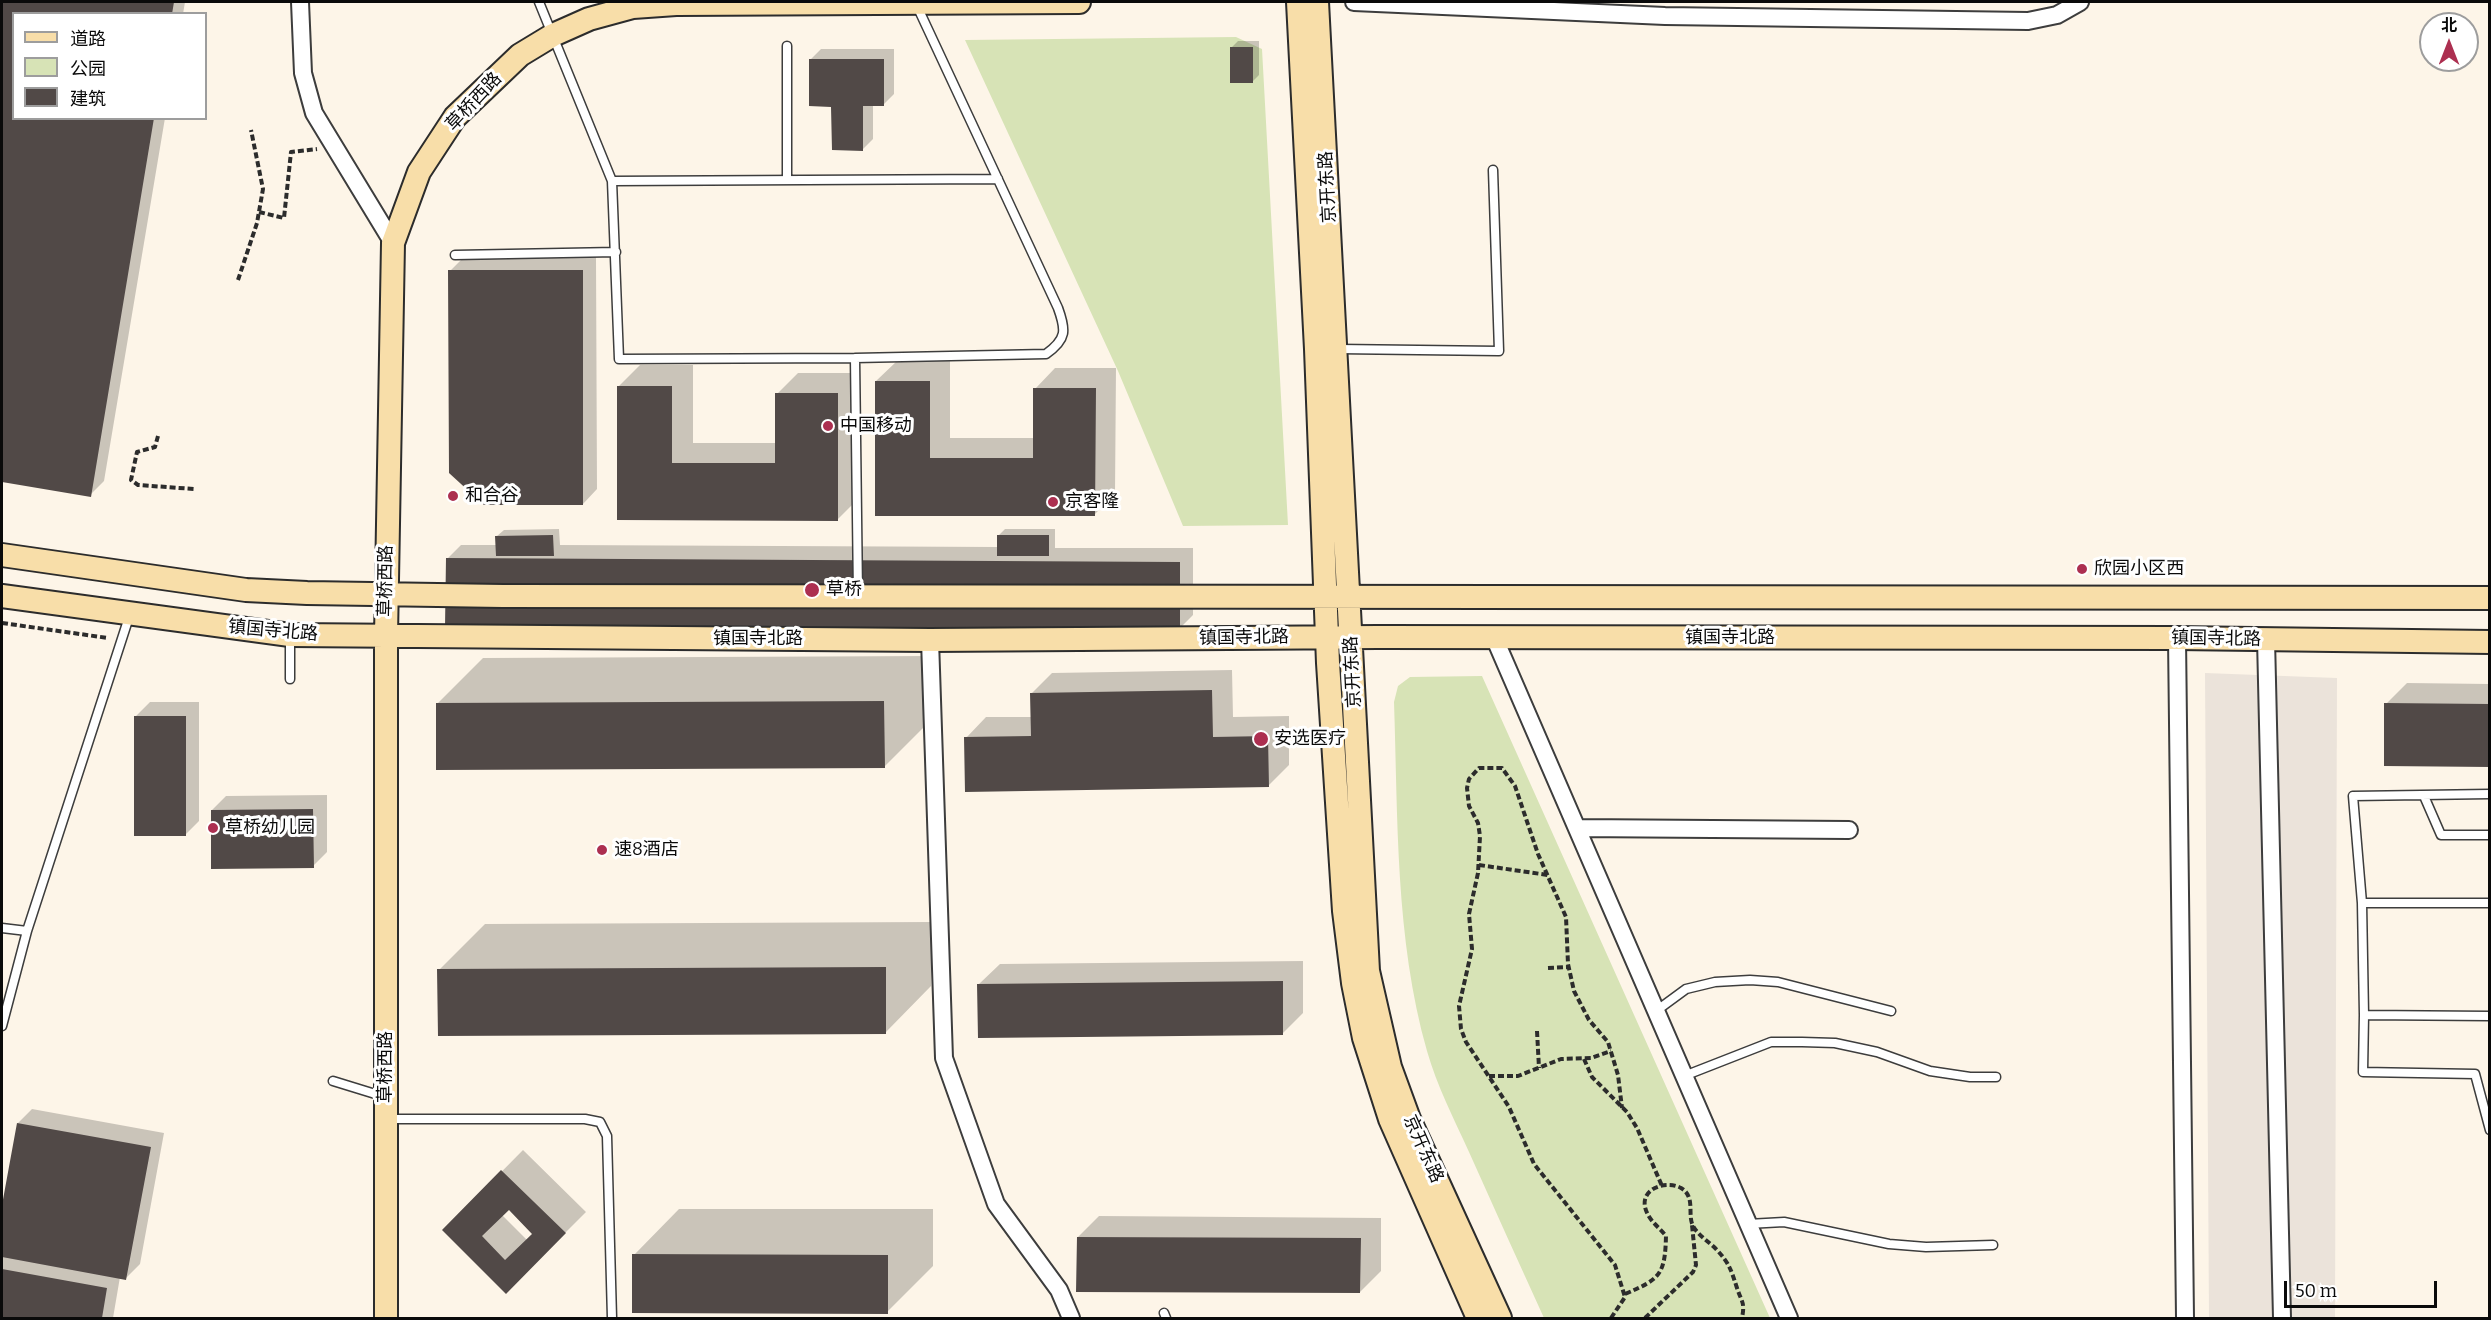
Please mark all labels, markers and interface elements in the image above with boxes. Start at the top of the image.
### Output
legend [12,12,207,120]
north arrow [2419,12,2479,72]
text: 北 [2441,16,2457,35]
text: 道路 [70,28,106,50]
text: 公园 [70,58,106,80]
street label: 草桥西路 [442,68,506,136]
text: 建筑 [70,88,106,110]
street label: 京开东路 [1315,150,1341,224]
place label: 中国移动 [840,415,912,437]
marker: 中国移动 [821,419,835,433]
place label: 和合谷 [465,485,519,507]
marker: 和合谷 [446,489,460,503]
place label: 京客隆 [1065,491,1119,513]
marker: 京客隆 [1046,495,1060,509]
street label: 草桥西路 [375,545,397,617]
place label: 欣园小区西 [2094,558,2184,580]
marker: 欣园小区西 [2075,562,2089,576]
place label: 草桥 [826,579,862,601]
marker: 草桥 [803,581,821,599]
street label: 镇国寺北路 [227,616,319,646]
street label: 镇国寺北路 [1199,626,1289,650]
street label: 镇国寺北路 [1685,627,1775,649]
street label: 镇国寺北路 [2171,627,2261,651]
street label: 镇国寺北路 [713,628,803,650]
street label: 京开东路 [1340,635,1366,709]
place label: 安选医疗 [1274,728,1346,750]
marker: 安选医疗 [1252,730,1270,748]
place label: 草桥幼儿园 [225,817,315,839]
marker: 草桥幼儿园 [206,821,220,835]
place label: 速8酒店 [614,839,679,861]
marker: 速8酒店 [595,843,609,857]
street label: 草桥西路 [375,1031,397,1103]
street label: 京开东路 [1398,1112,1448,1186]
scale bar [2287,1269,2440,1307]
text: 50 m [2295,1280,2337,1302]

